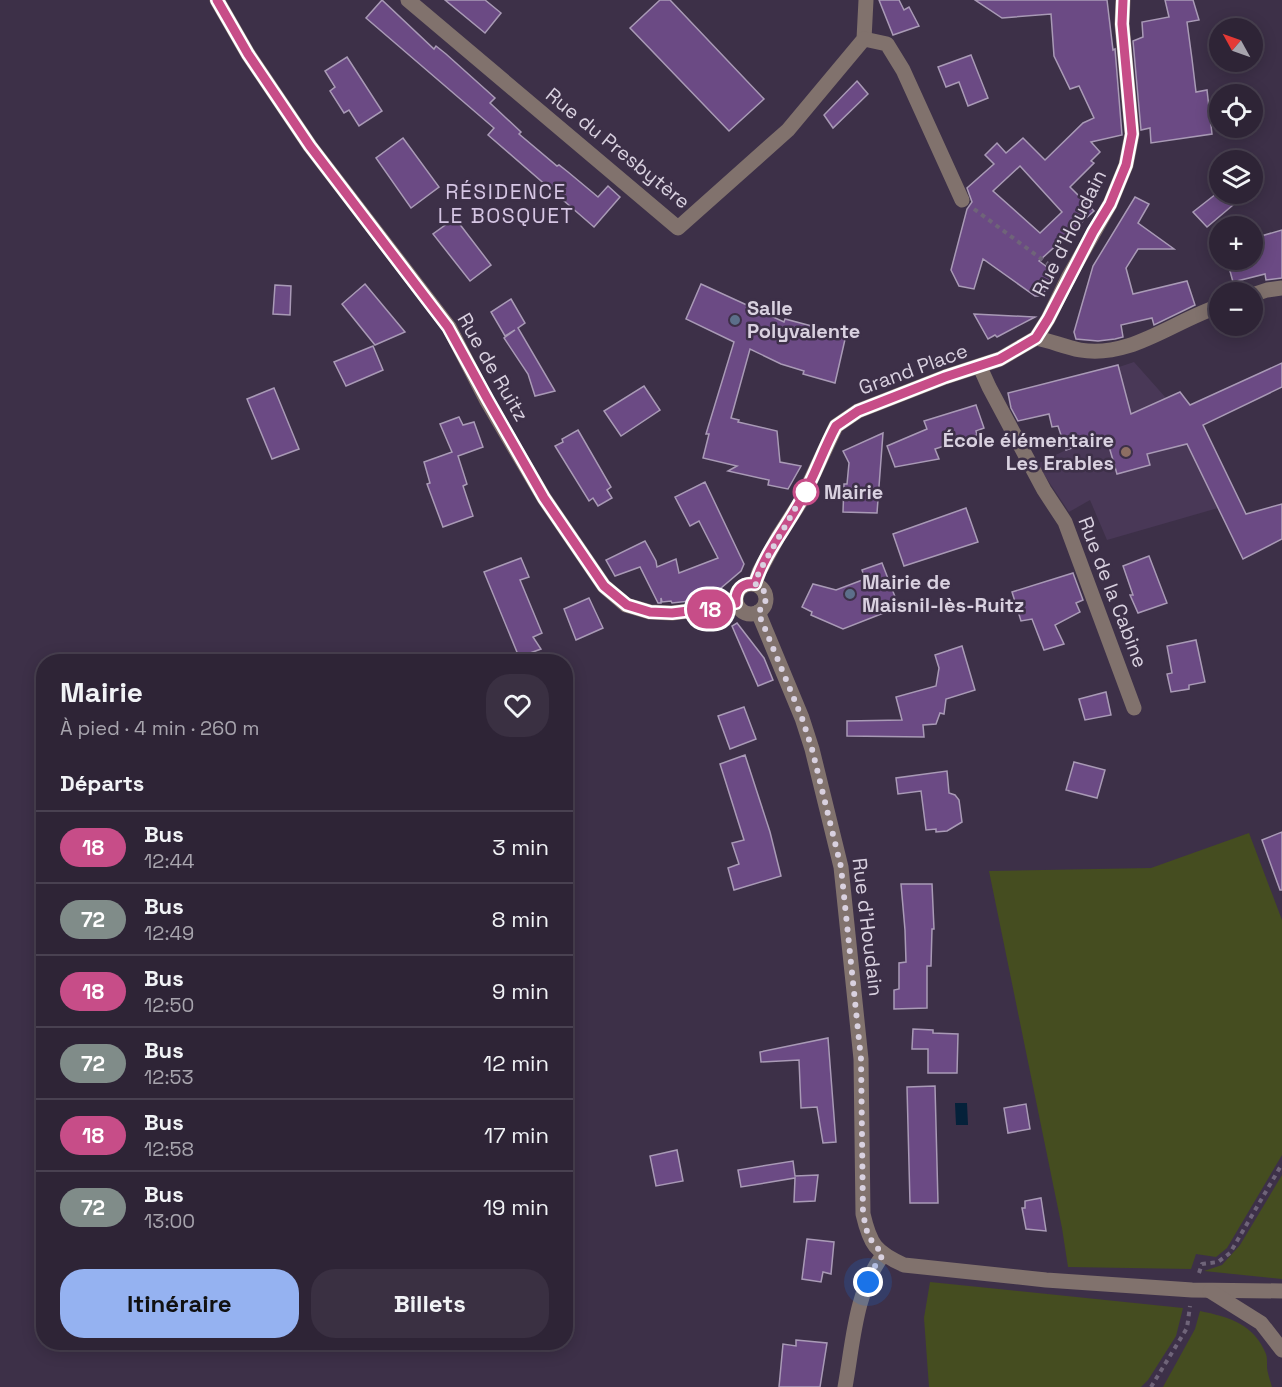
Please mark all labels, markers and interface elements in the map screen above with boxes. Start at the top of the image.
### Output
north arrow [1209,18,1263,72]
map controls [1209,18,1263,336]
street label: Rue du Presbytère [540,82,696,214]
button: locate [1209,84,1263,138]
button: layers [1209,150,1263,204]
street label: Rue d'Houdain [1026,165,1112,301]
district label: RÉSIDENCE LE BOSQUET [438,178,574,229]
button: + [1209,216,1263,270]
button: − [1209,282,1263,336]
place label: Salle Polyvalente [747,295,860,344]
street label: Rue de Ruitz [451,308,535,426]
marker: Salle Polyvalente [728,313,742,327]
street label: Grand Place [855,337,971,401]
place label: École élémentaire Les Erables [943,427,1114,476]
marker: École élémentaire Les Erables [1119,445,1133,459]
marker: Mairie [793,479,819,505]
place label: Mairie [824,479,883,505]
street label: Rue de la Cabine [1072,513,1154,671]
place label: Mairie de Maisnil-lès-Ruitz [862,569,1024,618]
marker: Mairie de Maisnil-lès-Ruitz [843,587,857,601]
line badge: 18 [683,590,737,628]
text: 18 [699,596,721,623]
text: Mairie [60,674,143,710]
button: heart [486,674,549,737]
text: À pied · 4 min · 260 m [60,715,259,741]
text: Départs [60,769,144,797]
text: Bus [144,820,184,848]
text: 3 min [492,833,549,861]
text: 18 [82,834,104,861]
text: 12:44 [144,848,194,874]
street label: Rue d'Houdain [847,856,889,998]
text: Bus [144,892,184,920]
text: 8 min [492,905,549,933]
text: 72 [81,906,105,933]
text: 12:49 [144,920,194,946]
text: Bus [144,964,184,992]
text: 9 min [492,977,549,1005]
text: 18 [82,978,104,1005]
text: 12:50 [144,992,194,1018]
text: Bus [144,1036,184,1064]
text: 12 min [483,1049,549,1077]
text: 72 [81,1050,105,1077]
text: 12:53 [144,1064,194,1090]
text: Bus [144,1108,184,1136]
text: 17 min [484,1121,549,1149]
text: 18 [82,1122,104,1149]
text: 12:58 [144,1136,194,1162]
text: Bus [144,1180,184,1208]
text: 19 min [483,1193,549,1221]
text: 72 [81,1194,105,1221]
text: 13:00 [144,1208,195,1234]
your location [853,1267,883,1297]
button: Itinéraire [60,1269,299,1338]
button: Billets [311,1269,549,1338]

